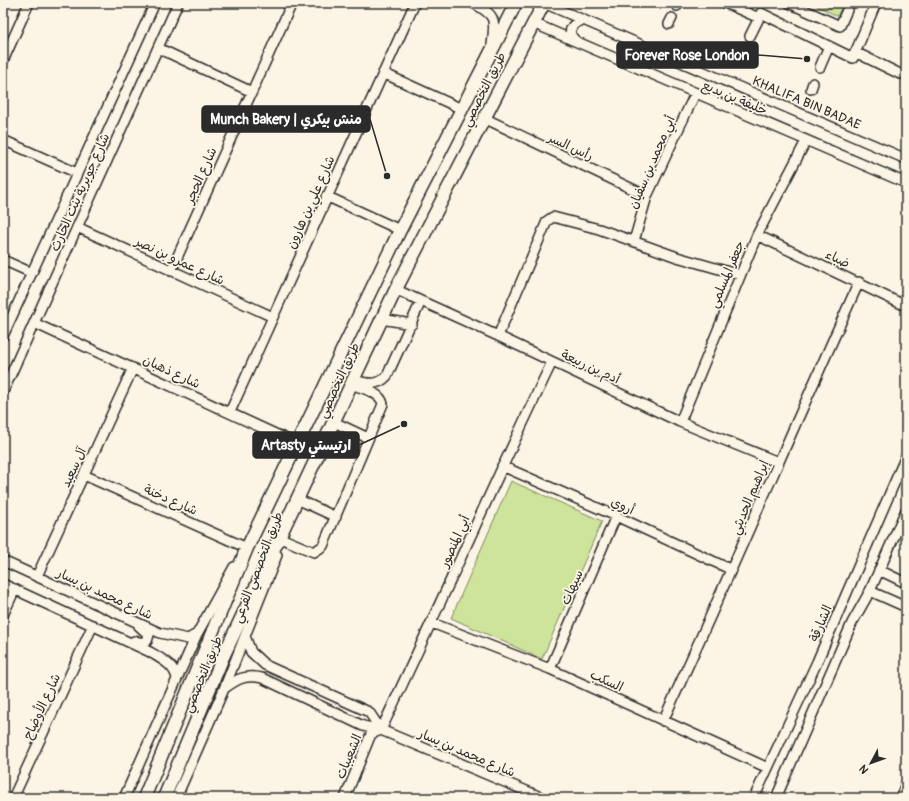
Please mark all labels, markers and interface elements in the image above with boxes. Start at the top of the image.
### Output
callout: Forever Rose London [617,42,758,68]
text: Forever Rose London [624,47,750,64]
street label: طريق التخصصي [458,50,512,131]
street label: KHALIFA BIN BADAE [750,73,864,133]
street label: خليفة بن بديع [699,77,770,121]
callout: Munch Bakery | منش بيكري [202,106,370,132]
text: Munch Bakery | منش بيكري [210,111,362,130]
street label: أبي محمد بن سفيان [625,113,682,213]
street label: رأس السر [545,129,596,164]
street label: شارع جويرية بنت الحارث [47,131,114,254]
street label: شارع الحجر [181,145,221,207]
street label: شارع علي بن هارون [283,153,341,253]
street label: شارع عمرو بن نصر [131,233,227,290]
street label: جعفر المسلمي [706,238,751,312]
street label: ضباء [823,246,853,272]
street label: طريق التخصصي [314,340,366,422]
street label: أدم بن ربيعة [558,346,623,390]
street label: شارع ذهبان [140,352,203,393]
callout: Artasty ارتيستي [253,432,359,458]
text: Artasty ارتيستي [261,437,351,458]
street label: آل سعيد [58,444,90,490]
street label: إبراهيم الحديثي [727,458,776,538]
street label: شارع دخنة [141,481,200,520]
street label: أروي [608,494,638,519]
street label: طريق التخصصي الفرعي [229,510,289,626]
street label: أبي المنصور [436,512,477,572]
street label: شارع محمد بن يسار [53,564,155,624]
street label: سيهات [557,568,587,607]
street label: الشارقة [806,603,836,644]
street label: طريق التخصصي [180,634,229,716]
street label: السكب [588,666,626,695]
street label: شارع الأوضاح [19,671,65,742]
street label: شارع محمد بن يسار [415,725,517,781]
street label: الشعيبات [332,732,366,781]
north arrow [851,743,891,783]
text: N [856,762,871,776]

